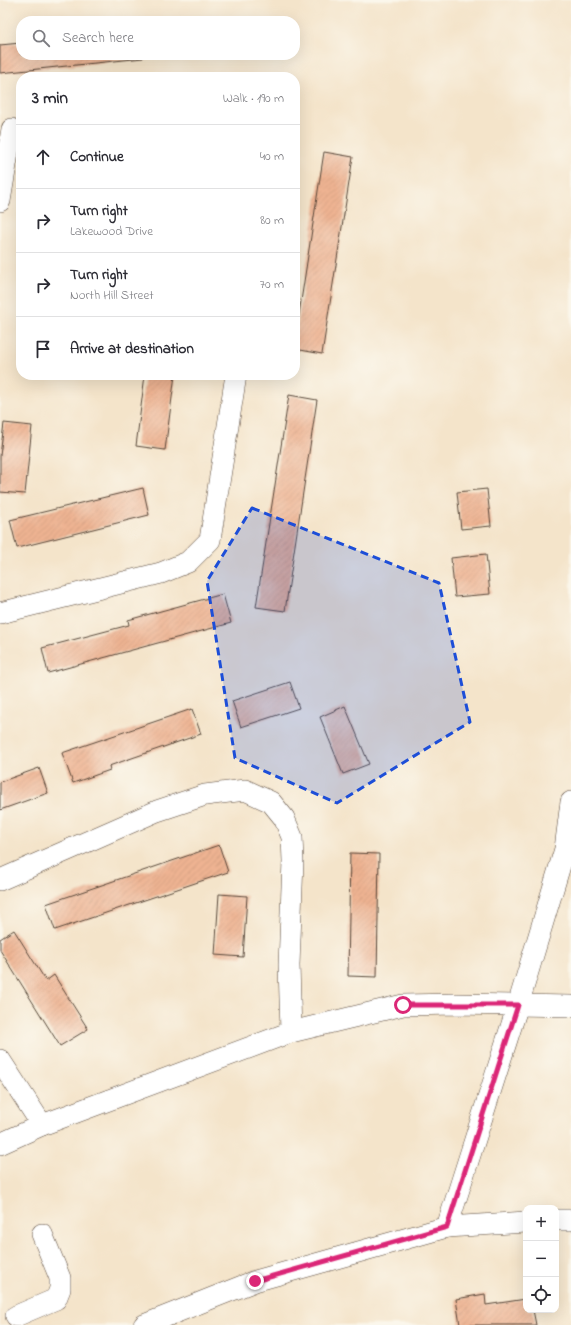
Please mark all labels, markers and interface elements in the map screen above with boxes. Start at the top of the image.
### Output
search box [16,16,300,60]
icon: search [30,27,52,49]
text: Search here [62,27,134,49]
text: 3 min [32,86,68,111]
text: Walk · 190 m [223,89,284,108]
icon: ahead [32,146,54,168]
text: Continue [70,146,124,168]
text: 40 m [260,147,284,166]
text: Turn right [70,200,128,222]
icon: right [32,210,54,232]
text: 80 m [260,211,284,230]
text: Lakewood Drive [70,222,153,241]
text: Turn right [70,264,128,286]
icon: right [32,274,54,296]
text: 70 m [260,275,284,294]
text: North Hill Street [70,286,154,305]
icon: arrive [32,338,54,360]
text: Arrive at destination [70,338,194,360]
route start [394,996,412,1014]
map controls [523,1205,559,1313]
button: + [523,1205,559,1241]
button: − [523,1241,559,1277]
route end [246,1272,264,1290]
button: locate [523,1277,559,1313]

